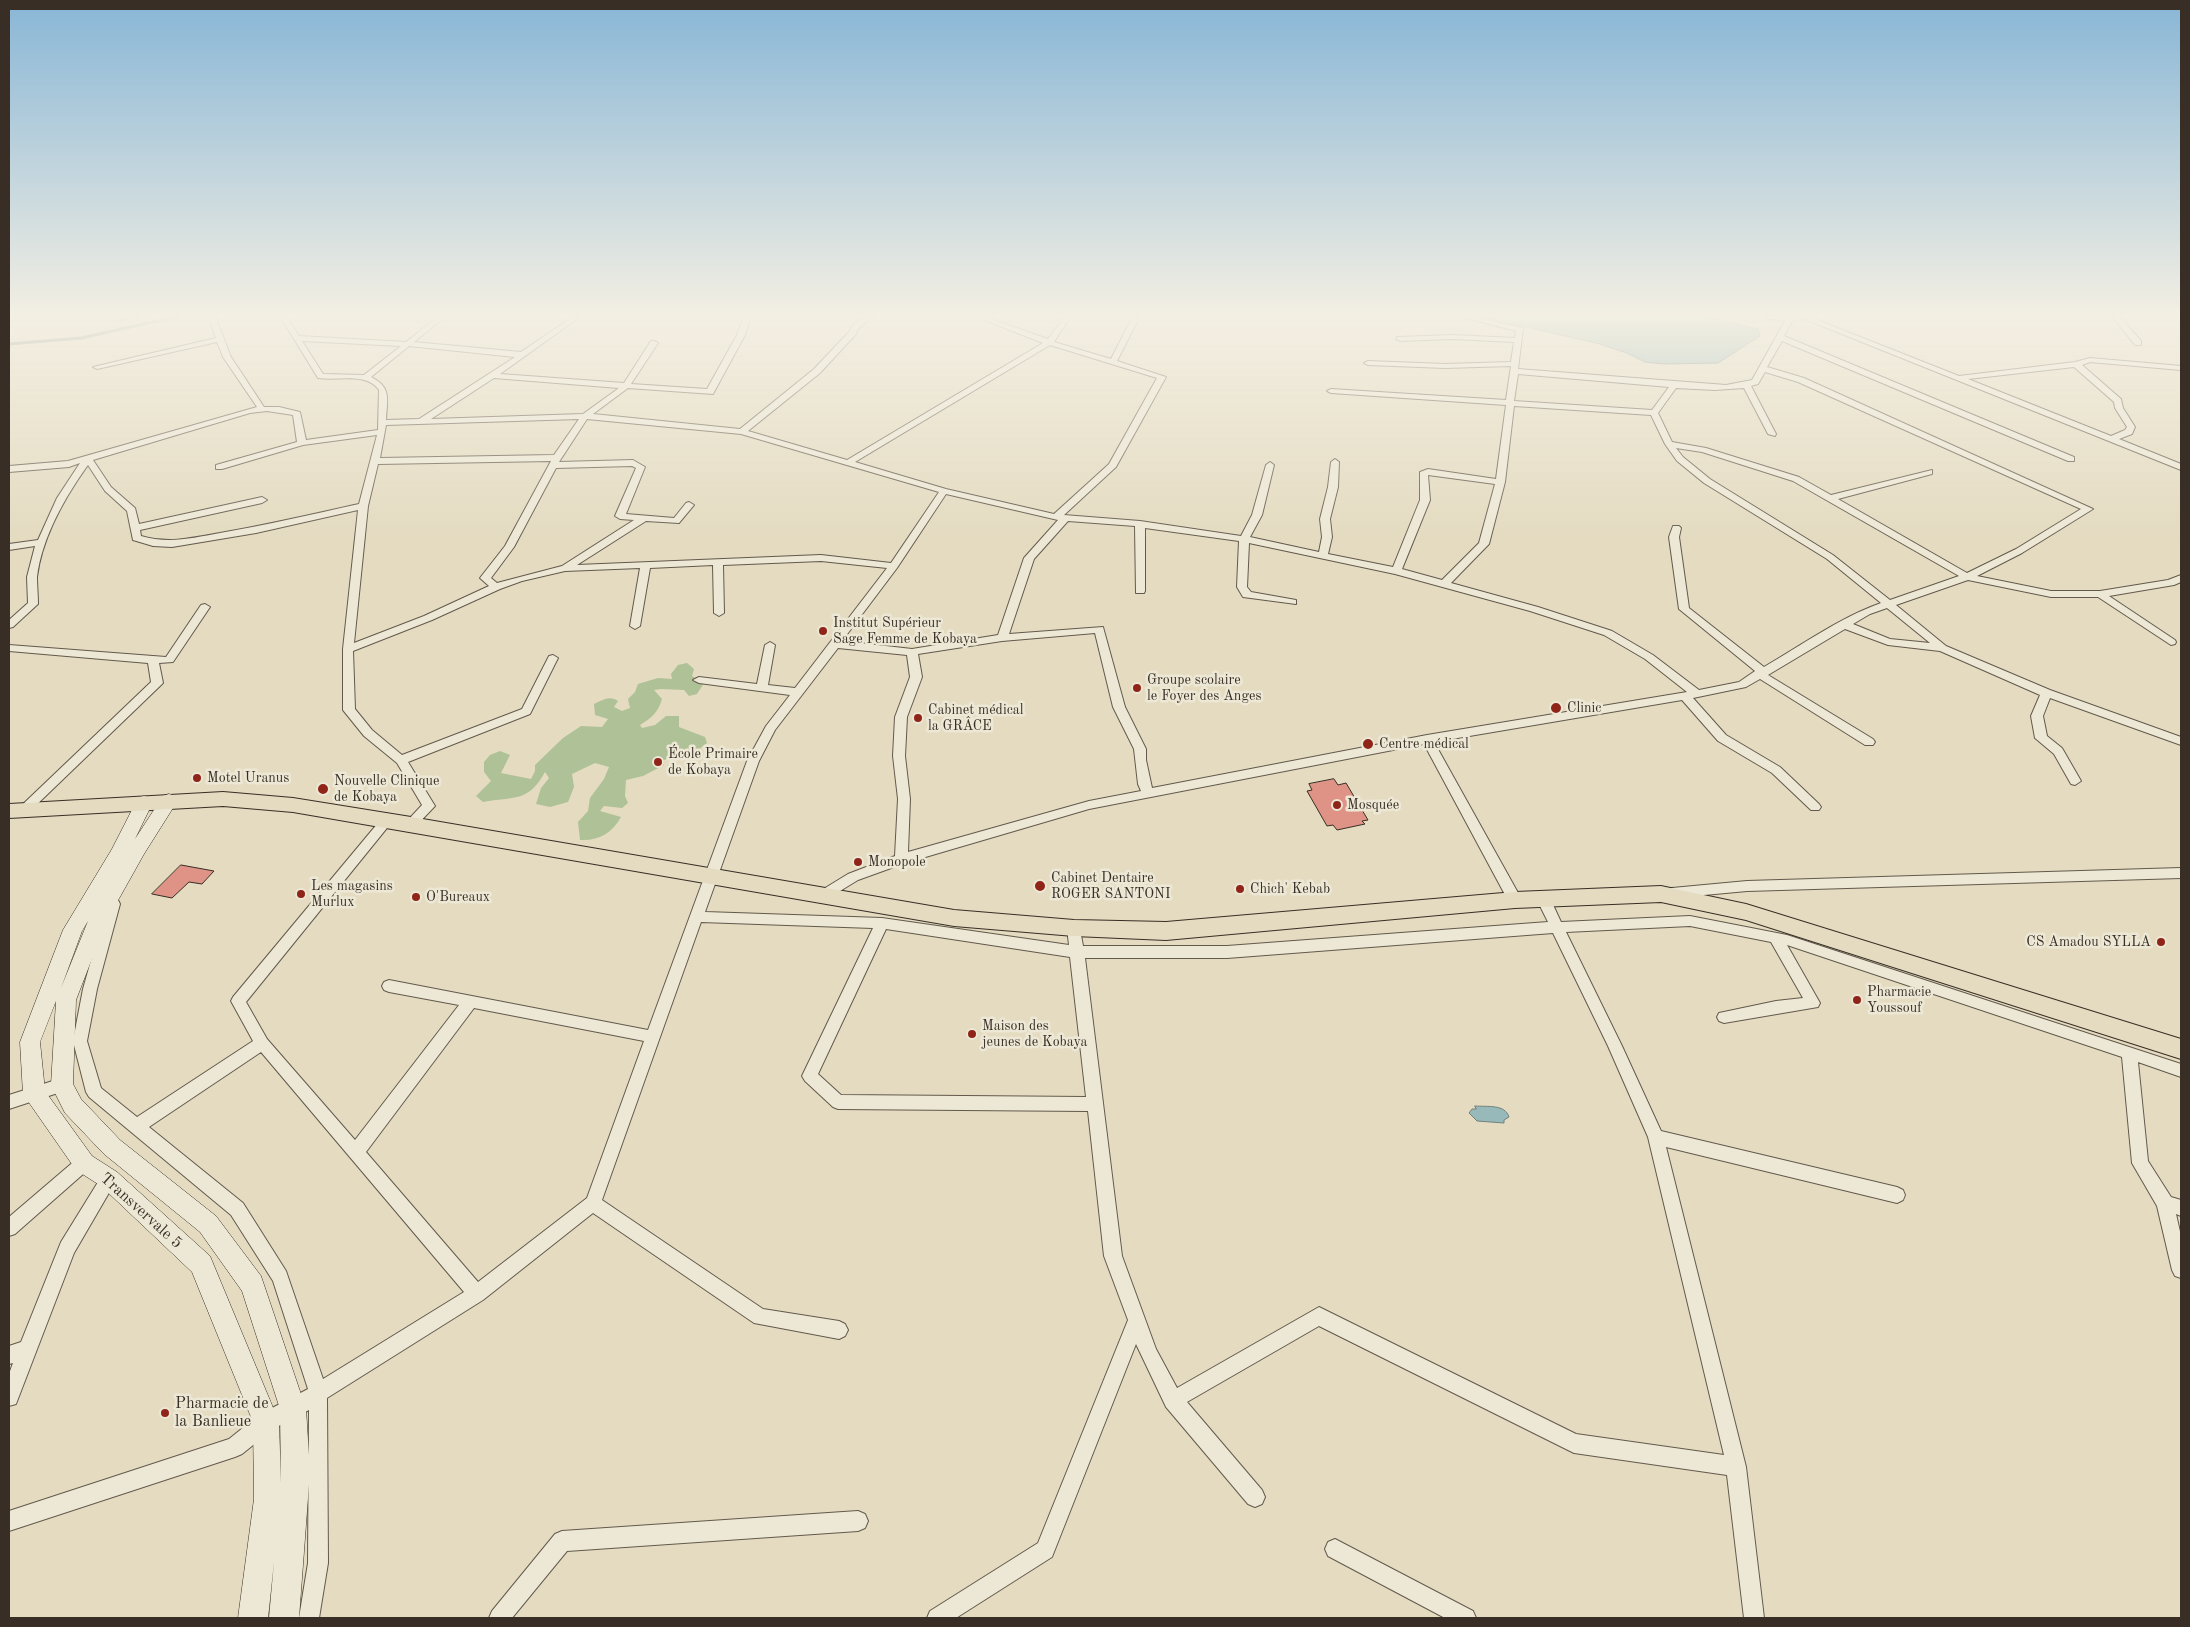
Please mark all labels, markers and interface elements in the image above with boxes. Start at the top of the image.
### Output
place label: Institut Supérieur Sage Femme de Kobaya [833,615,977,648]
marker: Institut Supérieur Sage Femme de Kobaya [817,625,829,637]
place label: Groupe scolaire le Foyer des Anges [1147,672,1261,704]
marker: Groupe scolaire le Foyer des Anges [1131,682,1143,694]
place label: Clinic [1567,700,1601,716]
marker: Clinic [1549,701,1563,715]
place label: Cabinet médical la GRÂCE [928,702,1024,734]
marker: Cabinet médical la GRÂCE [912,712,924,724]
place label: Centre médical [1379,736,1469,752]
marker: Centre médical [1361,737,1375,751]
place label: École Primaire de Kobaya [668,746,758,779]
marker: École Primaire de Kobaya [652,756,664,768]
place label: Motel Uranus [207,770,289,786]
marker: Motel Uranus [191,772,203,784]
place label: Nouvelle Clinique de Kobaya [334,773,440,806]
marker: Nouvelle Clinique de Kobaya [316,782,330,796]
place label: Mosquée [1347,797,1399,813]
marker: Mosquée [1331,799,1343,811]
place label: Monopole [868,854,926,870]
marker: Monopole [852,856,864,868]
place label: Cabinet Dentaire ROGER SANTONI [1051,870,1170,902]
place label: Les magasins Murlux [311,878,393,910]
marker: Cabinet Dentaire ROGER SANTONI [1033,879,1047,893]
place label: Chich' Kebab [1250,881,1330,897]
marker: Chich' Kebab [1234,883,1246,895]
marker: Les magasins Murlux [295,888,307,900]
place label: O'Bureaux [426,889,490,905]
marker: O'Bureaux [410,891,422,903]
place label: CS Amadou SYLLA [2026,934,2151,950]
marker: CS Amadou SYLLA [2155,936,2167,948]
place label: Pharmacie Youssouf [1867,984,1931,1016]
marker: Pharmacie Youssouf [1851,994,1863,1006]
place label: Maison des jeunes de Kobaya [982,1018,1087,1050]
marker: Maison des jeunes de Kobaya [966,1028,978,1040]
street label: Transvervale 5 [96,1169,186,1253]
place label: Pharmacie de la Banlieue [175,1394,269,1432]
marker: Pharmacie de la Banlieue [159,1407,171,1419]

